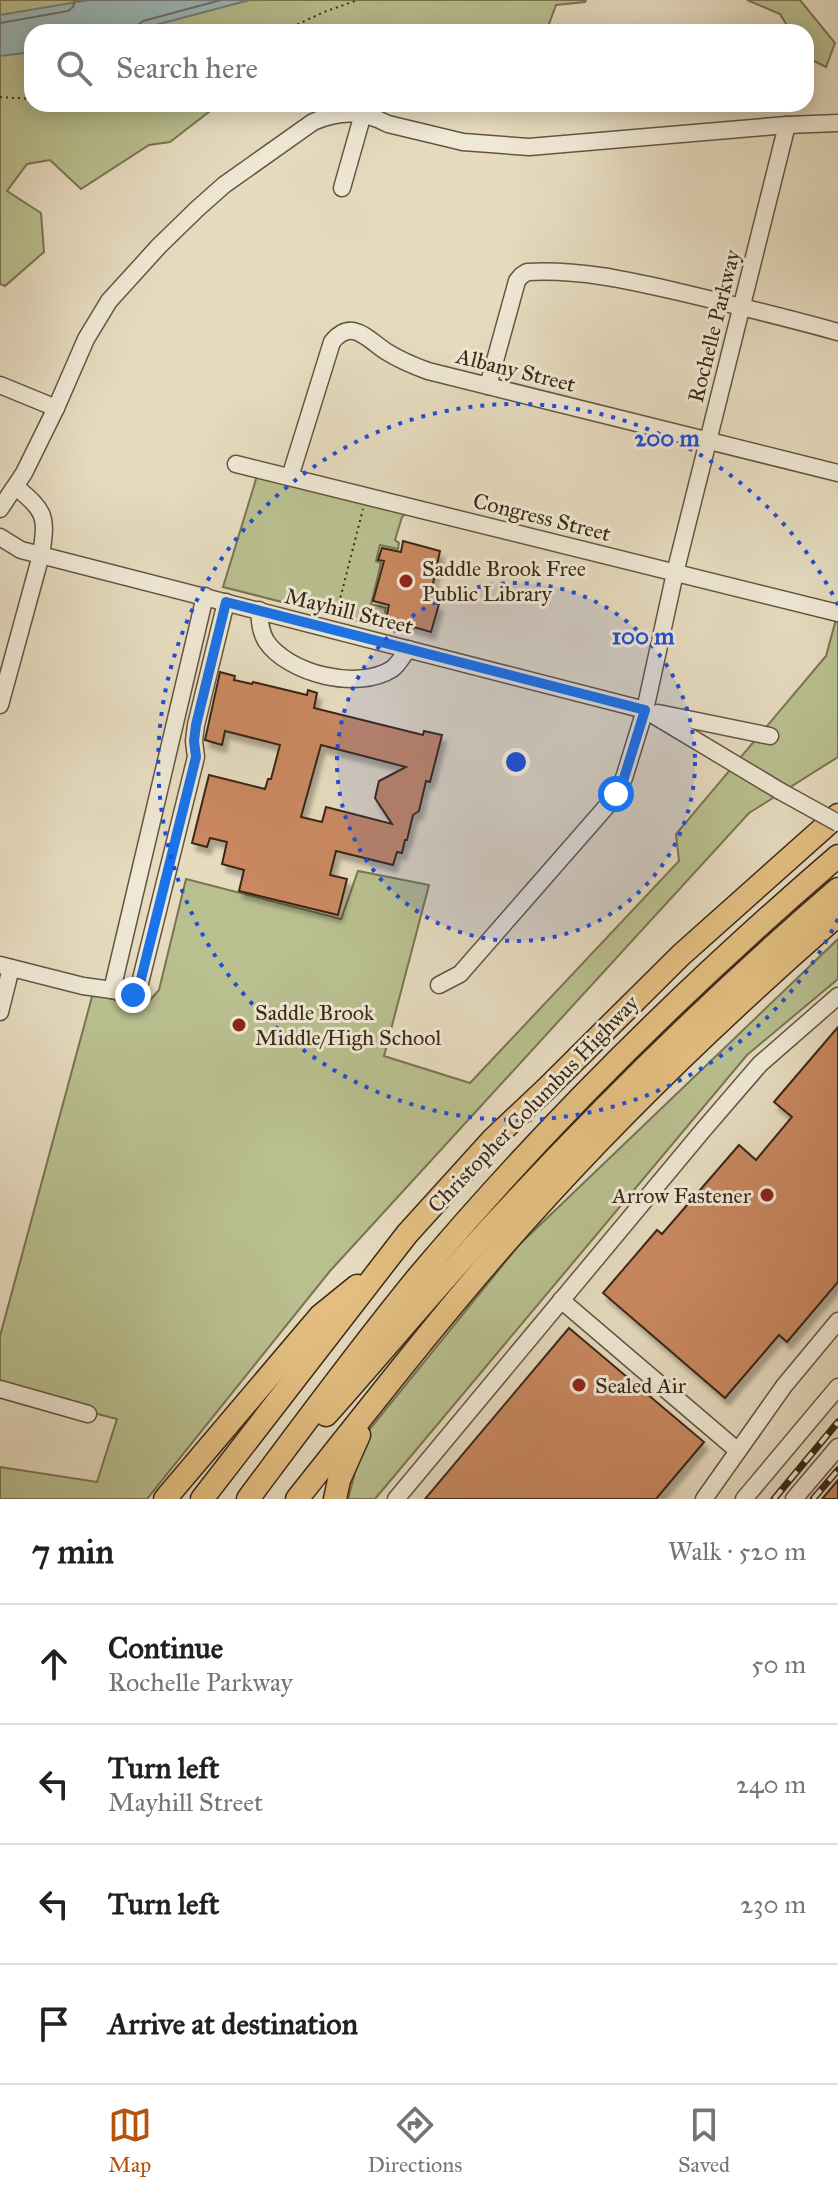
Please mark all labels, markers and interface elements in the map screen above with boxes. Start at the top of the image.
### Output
search box [24,24,814,112]
icon: search [52,46,96,90]
text: Search here [116,50,258,86]
street label: Rochelle Parkway [682,246,746,405]
street label: Albany Street [453,342,579,398]
text: 200 m [634,423,700,453]
street label: Congress Street [470,487,614,547]
place label: Saddle Brook Free Public Library [422,555,586,607]
marker: Saddle Brook Free Public Library [397,572,415,590]
street label: Mayhill Street [282,582,416,640]
text: 100 m [612,621,675,651]
centre of rings [502,748,530,776]
route start [598,776,634,812]
route end [115,977,151,1013]
street label: Christopher Columbus Highway [422,989,645,1218]
place label: Saddle Brook Middle/High School [255,999,441,1051]
marker: Saddle Brook Middle/High School [230,1016,248,1034]
place label: Arrow Fastener [611,1182,752,1209]
marker: Arrow Fastener [758,1186,776,1204]
place label: Sealed Air [595,1372,687,1399]
marker: Sealed Air [570,1376,588,1394]
text: 7 min [32,1531,114,1572]
text: Walk · 520 m [668,1535,806,1567]
text: Continue [108,1630,223,1666]
icon: ahead [32,1642,76,1686]
text: 50 m [751,1648,806,1680]
text: Rochelle Parkway [108,1666,293,1698]
text: Turn left [108,1750,219,1786]
icon: left [32,1762,76,1806]
text: 240 m [736,1768,806,1800]
text: Mayhill Street [108,1786,263,1818]
icon: left [32,1882,76,1926]
text: Turn left [108,1886,219,1922]
text: 230 m [740,1888,806,1920]
icon: arrive [32,2002,76,2046]
text: Arrive at destination [108,2006,358,2042]
tab: Map [108,2103,152,2178]
tab: Directions [367,2103,462,2178]
tab: Saved [678,2103,730,2178]

